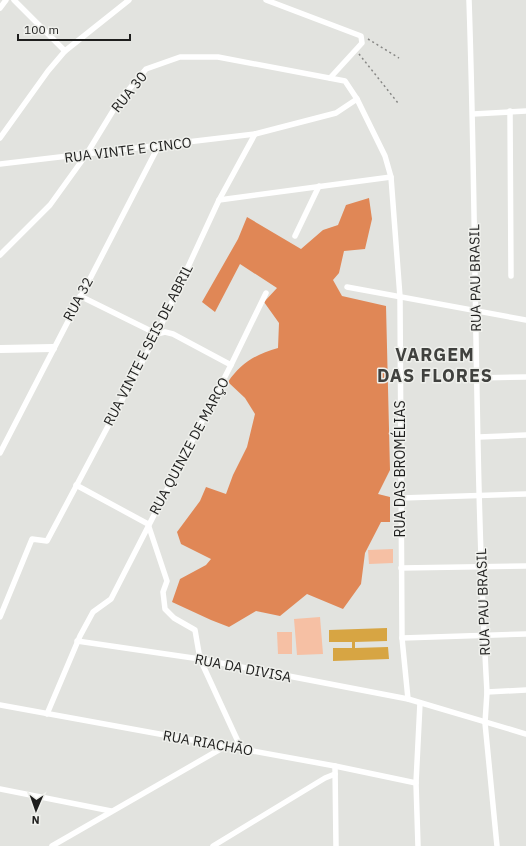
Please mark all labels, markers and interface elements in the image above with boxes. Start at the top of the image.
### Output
scale bar [18,16,130,42]
text: 100 m [24,22,59,37]
street label: RUA 30 [107,68,151,116]
street label: RUA VINTE E CINCO [63,133,193,167]
street label: RUA PAU BRASIL [465,224,485,332]
street label: RUA VINTE E SEIS DE ABRIL [99,261,197,429]
street label: RUA 32 [59,274,97,324]
district label: VARGEM DAS FLORES [377,343,493,387]
street label: RUA QUINZE DE MARÇO [145,374,233,518]
street label: RUA DAS BROMÉLIAS [390,400,409,538]
street label: RUA PAU BRASIL [472,548,494,656]
street label: RUA DA DIVISA [193,650,293,686]
street label: RUA RIACHÃO [162,726,254,760]
north arrow [16,790,56,830]
text: N [31,813,40,827]

